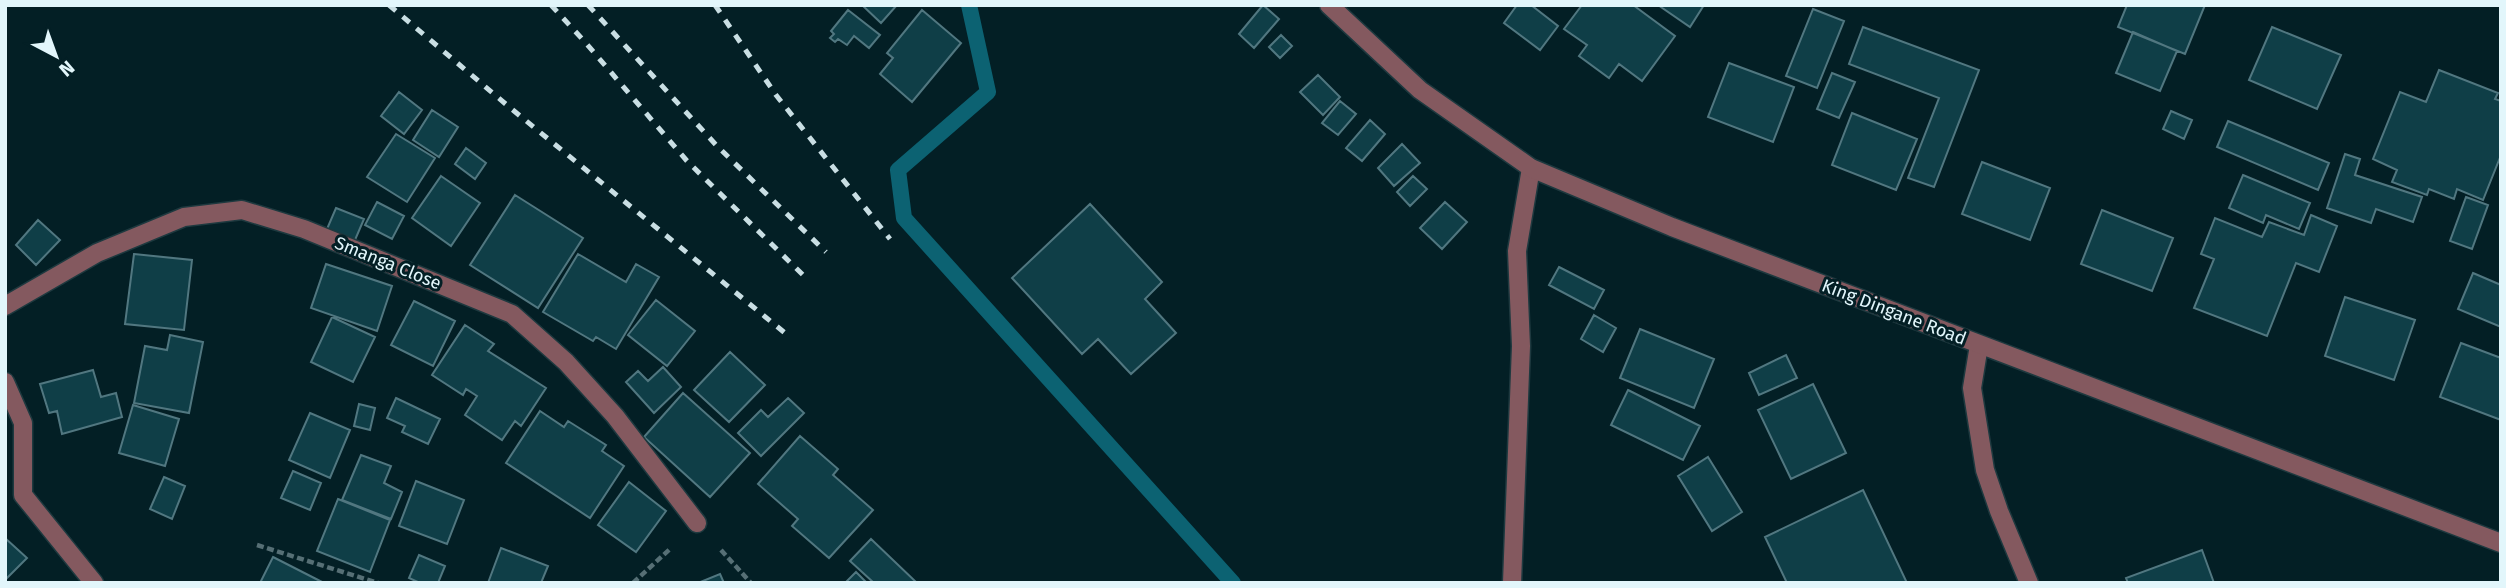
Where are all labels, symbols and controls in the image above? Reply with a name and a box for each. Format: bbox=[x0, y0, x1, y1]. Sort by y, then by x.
north arrow bbox=[21, 21, 91, 91]
text: N bbox=[55, 56, 79, 81]
street label: Smanga Close bbox=[332, 232, 444, 294]
street label: King Dingane Road bbox=[1819, 274, 1969, 350]

